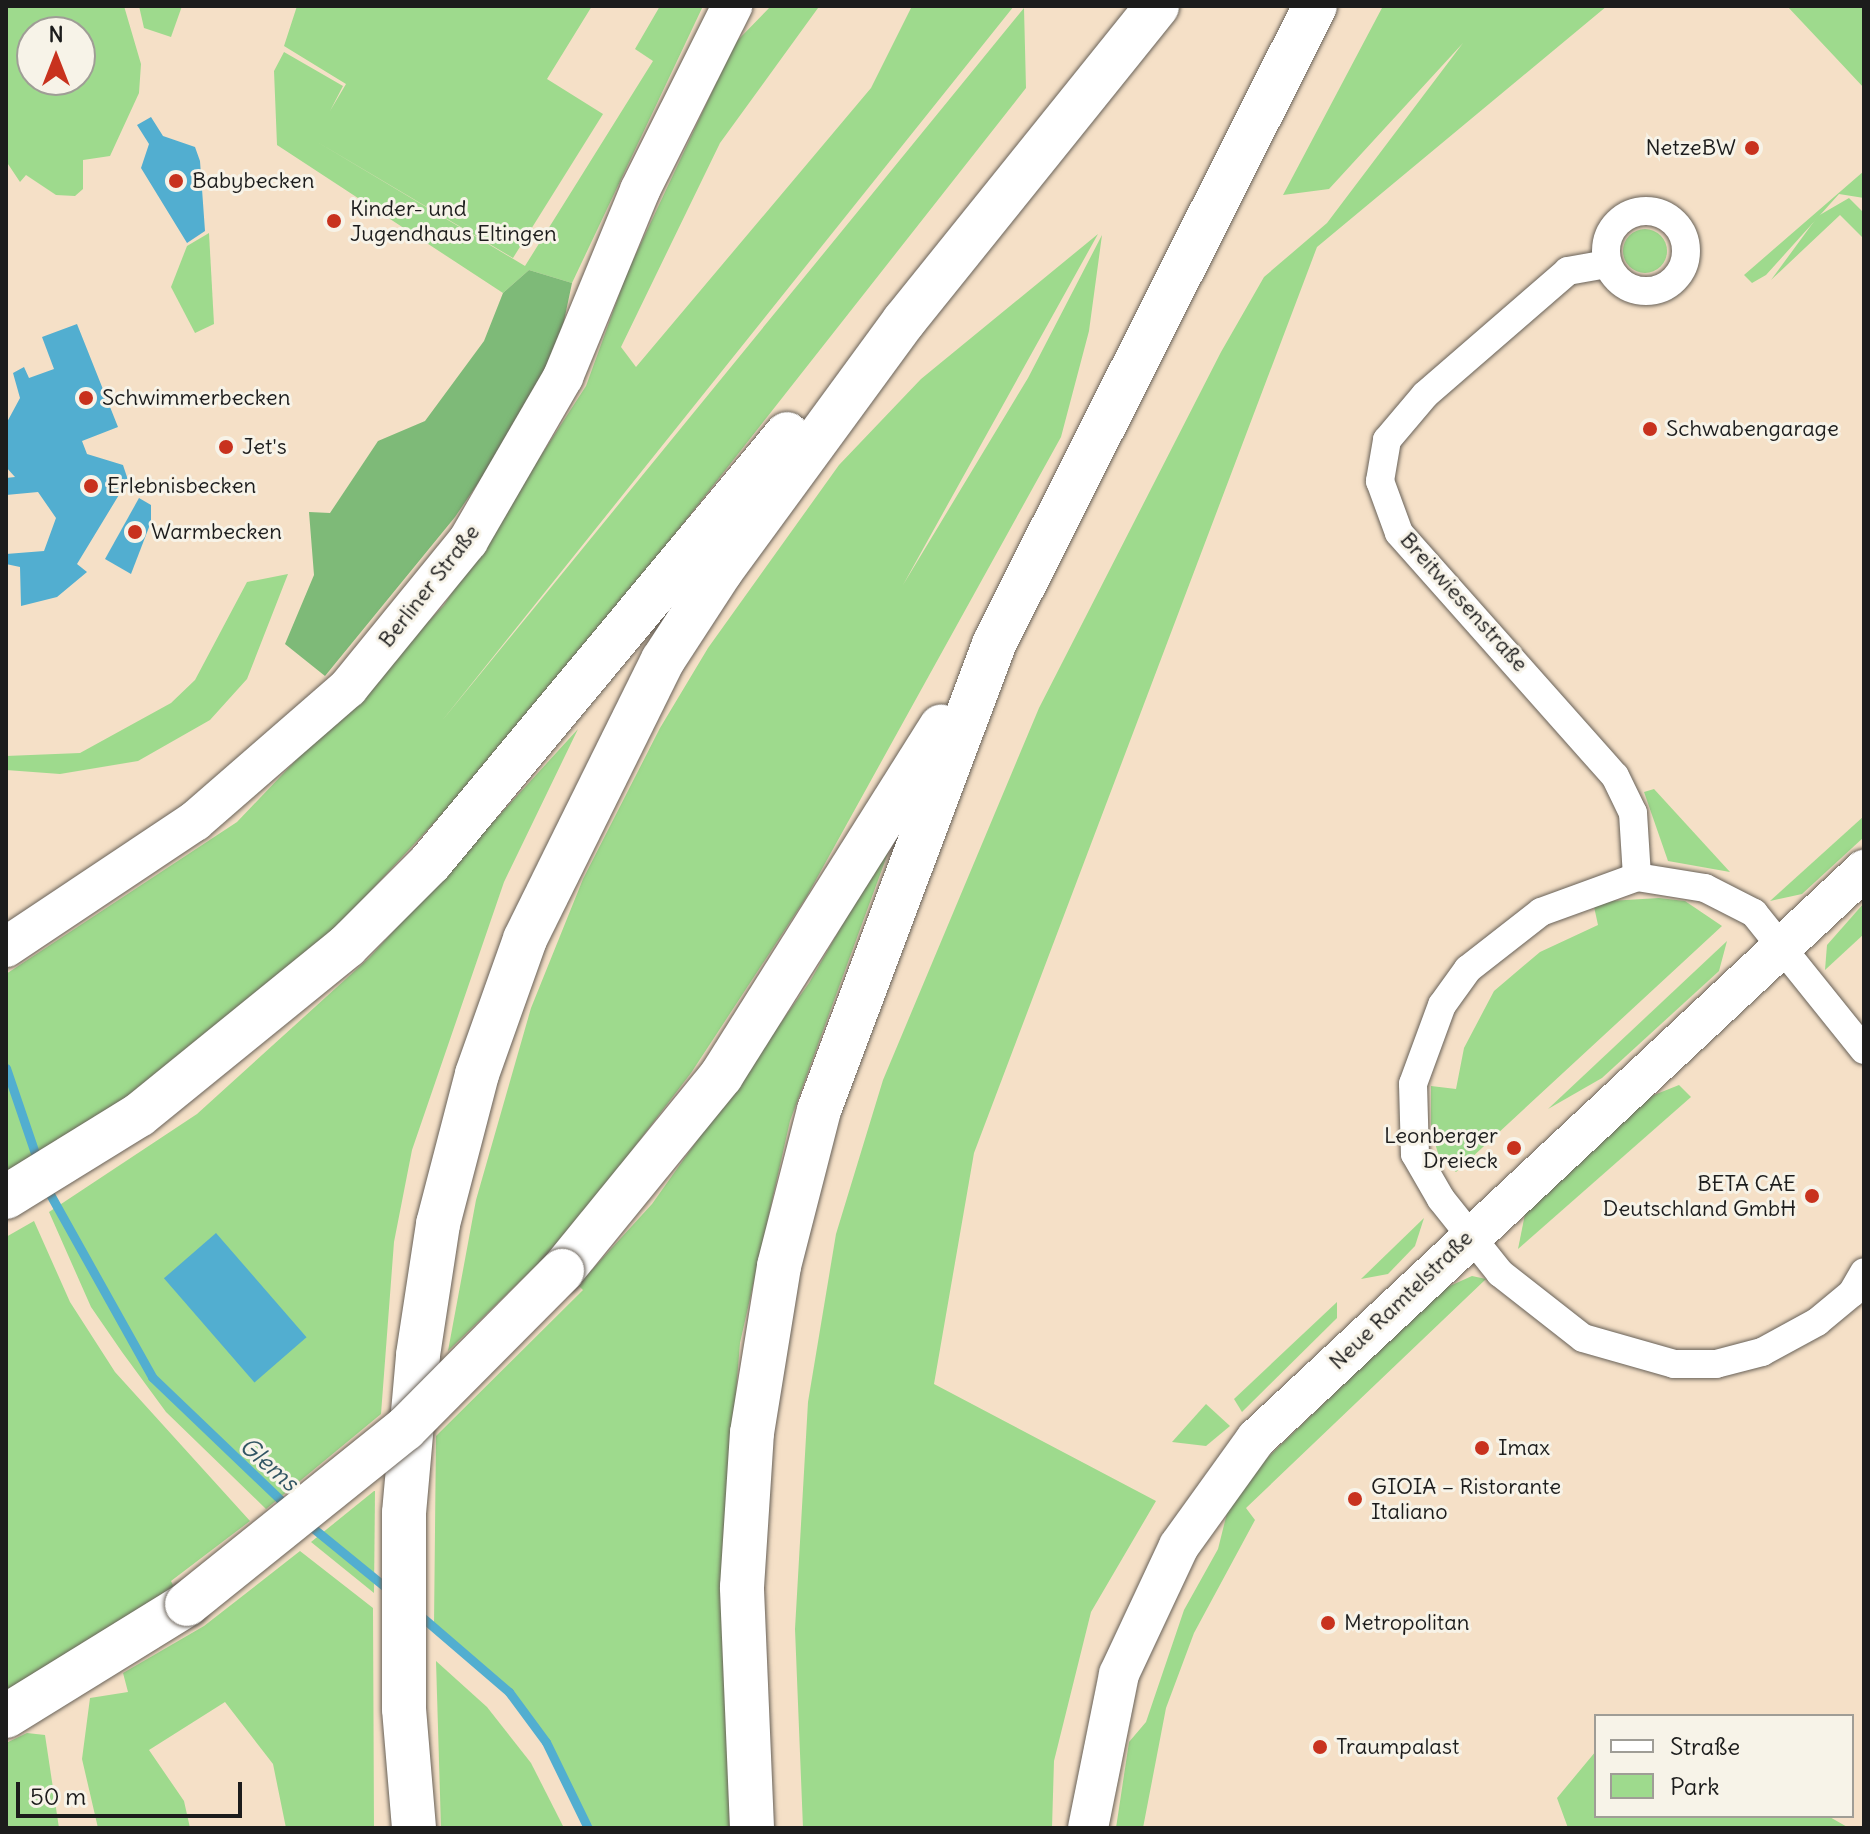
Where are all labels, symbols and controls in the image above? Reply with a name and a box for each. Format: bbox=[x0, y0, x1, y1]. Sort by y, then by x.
north arrow bbox=[16, 16, 96, 96]
text: N bbox=[48, 20, 64, 48]
place label: NetzeBW bbox=[1645, 135, 1736, 161]
marker: NetzeBW bbox=[1743, 139, 1761, 157]
place label: Babybecken bbox=[192, 168, 314, 194]
marker: Babybecken bbox=[167, 172, 185, 190]
place label: Kinder- und Jugendhaus Eltingen bbox=[350, 195, 557, 246]
marker: Kinder- und Jugendhaus Eltingen bbox=[325, 212, 343, 230]
place label: Schwimmerbecken bbox=[102, 385, 290, 411]
marker: Schwimmerbecken bbox=[77, 389, 95, 407]
place label: Schwabengarage bbox=[1666, 416, 1839, 442]
marker: Schwabengarage bbox=[1641, 420, 1659, 438]
place label: Jet's bbox=[242, 434, 287, 460]
marker: Jet's bbox=[217, 438, 235, 456]
place label: Erlebnisbecken bbox=[107, 473, 256, 499]
marker: Erlebnisbecken bbox=[82, 477, 100, 495]
place label: Warmbecken bbox=[151, 519, 282, 545]
street label: Berliner Straße bbox=[373, 519, 485, 653]
marker: Warmbecken bbox=[126, 523, 144, 541]
street label: Breitwiesenstraße bbox=[1395, 527, 1533, 677]
place label: Leonberger Dreieck bbox=[1384, 1122, 1498, 1174]
marker: Leonberger Dreieck bbox=[1505, 1139, 1523, 1157]
place label: BETA CAE Deutschland GmbH bbox=[1603, 1170, 1796, 1222]
marker: BETA CAE Deutschland GmbH bbox=[1803, 1187, 1821, 1205]
street label: Neue Ramtelstraße bbox=[1324, 1225, 1478, 1375]
water label: Glems bbox=[234, 1431, 304, 1497]
place label: Imax bbox=[1498, 1435, 1550, 1461]
marker: Imax bbox=[1473, 1439, 1491, 1457]
place label: GIOIA – Ristorante Italiano bbox=[1371, 1473, 1561, 1524]
marker: GIOIA – Ristorante Italiano bbox=[1346, 1490, 1364, 1508]
place label: Metropolitan bbox=[1344, 1610, 1470, 1636]
marker: Metropolitan bbox=[1319, 1614, 1337, 1632]
legend bbox=[1594, 1714, 1854, 1818]
text: Straße bbox=[1670, 1731, 1740, 1761]
place label: Traumpalast bbox=[1336, 1734, 1459, 1760]
marker: Traumpalast bbox=[1311, 1738, 1329, 1756]
scale bar bbox=[20, 1766, 246, 1816]
text: Park bbox=[1670, 1771, 1720, 1801]
text: 50 m bbox=[30, 1781, 86, 1811]

